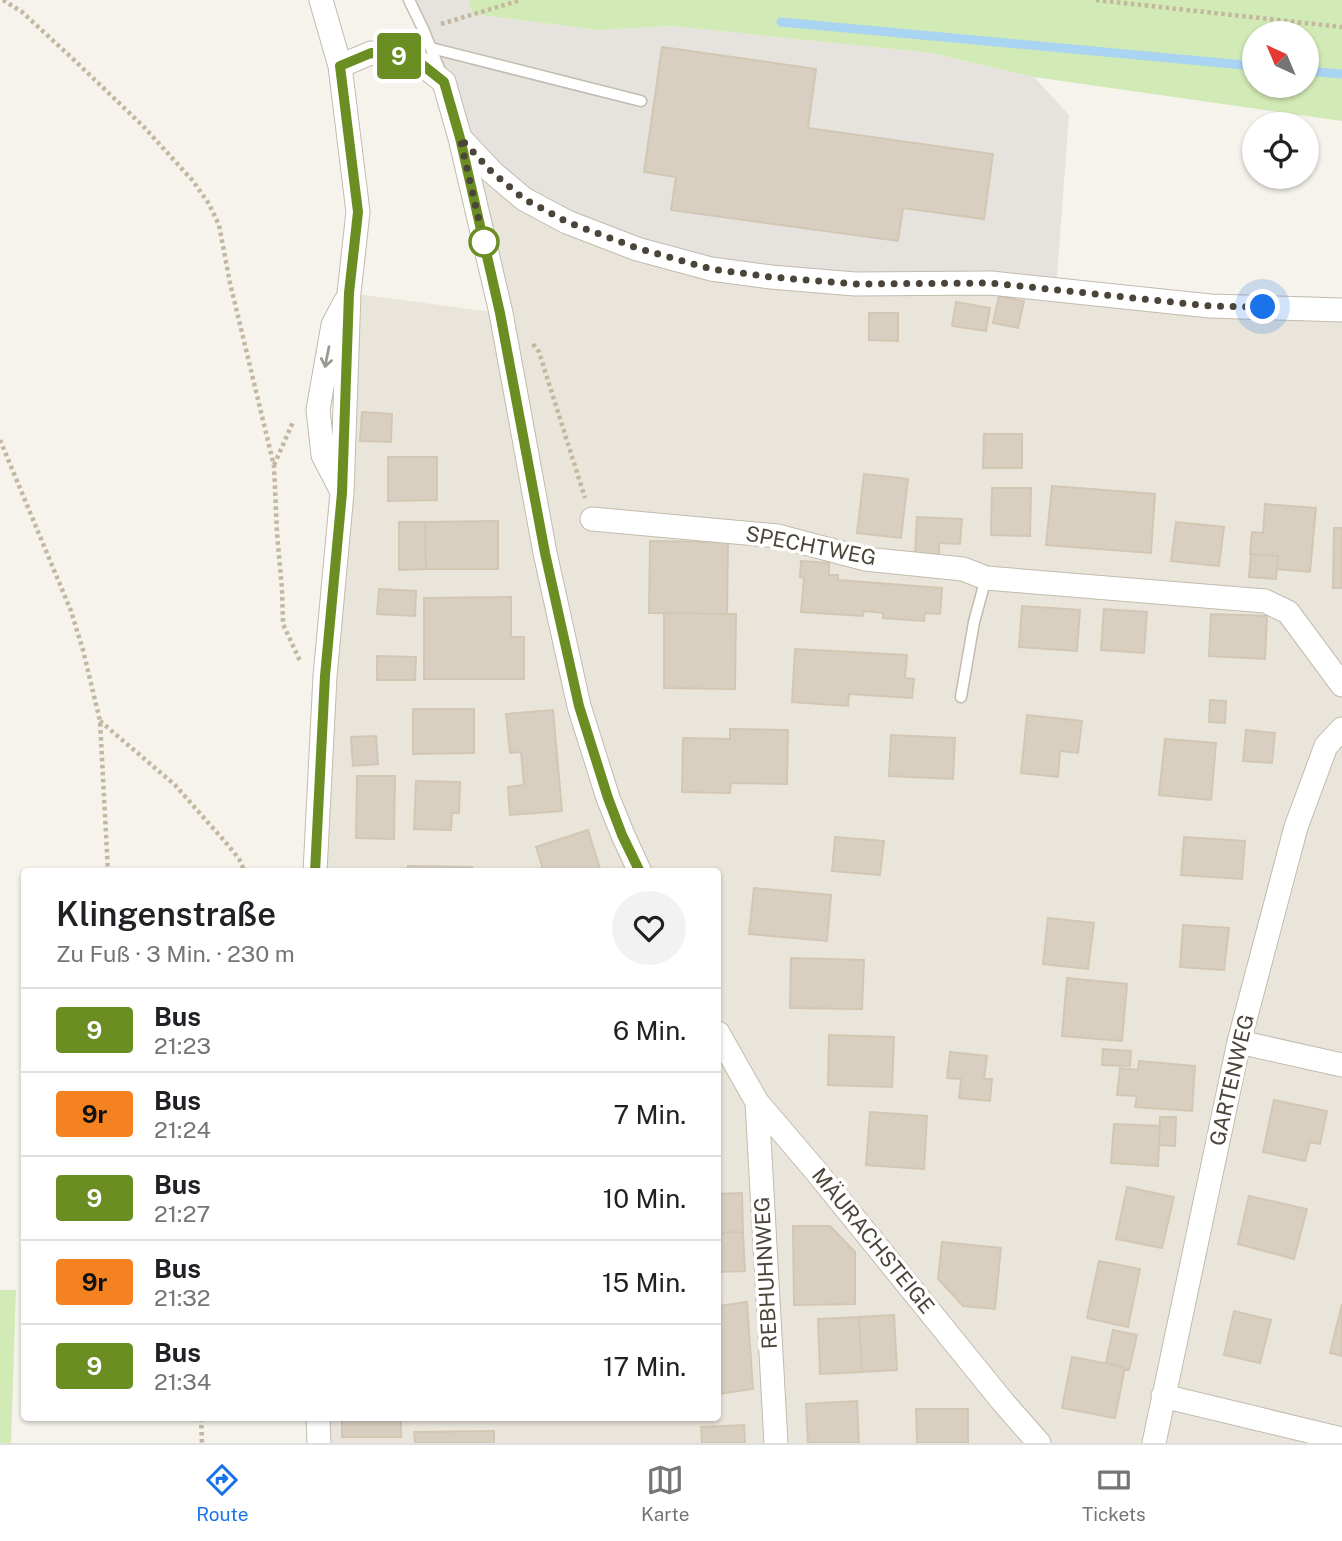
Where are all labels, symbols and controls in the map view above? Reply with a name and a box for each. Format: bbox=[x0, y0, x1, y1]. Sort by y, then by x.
north arrow bbox=[1242, 21, 1320, 98]
map controls bbox=[1242, 21, 1319, 189]
line badge: 9 bbox=[376, 33, 422, 79]
text: 9 bbox=[391, 42, 407, 70]
button: locate bbox=[1242, 112, 1319, 189]
unlabelled marker bbox=[469, 227, 499, 257]
your location bbox=[1245, 289, 1280, 324]
one-way arrow bbox=[319, 345, 333, 368]
street label: SPECHTWEG bbox=[744, 521, 879, 570]
button: heart bbox=[612, 891, 686, 965]
text: Klingenstraße bbox=[56, 895, 276, 933]
text: Zu Fuß · 3 Min. · 230 m bbox=[56, 940, 295, 967]
text: Bus bbox=[154, 1001, 201, 1032]
street label: GARTENWEG bbox=[1204, 1012, 1259, 1148]
text: 6 Min. bbox=[613, 1015, 686, 1046]
text: 9 bbox=[87, 1016, 102, 1044]
text: 21:23 bbox=[154, 1032, 211, 1059]
text: Bus bbox=[154, 1085, 201, 1116]
text: 7 Min. bbox=[614, 1099, 686, 1130]
text: 9r bbox=[82, 1100, 107, 1128]
text: 21:24 bbox=[154, 1116, 211, 1143]
street label: MÄURACHSTEIGE bbox=[807, 1163, 940, 1319]
text: Bus bbox=[154, 1169, 201, 1200]
text: 10 Min. bbox=[603, 1183, 686, 1214]
text: 9 bbox=[87, 1184, 102, 1212]
street label: REBHUHNWEG bbox=[749, 1196, 782, 1350]
text: 21:27 bbox=[154, 1200, 210, 1227]
text: Bus bbox=[154, 1253, 201, 1284]
text: 15 Min. bbox=[602, 1267, 686, 1298]
text: 9r bbox=[82, 1268, 107, 1296]
text: 21:32 bbox=[154, 1284, 210, 1311]
text: Bus bbox=[154, 1337, 201, 1368]
text: 17 Min. bbox=[603, 1351, 686, 1382]
text: 9 bbox=[87, 1352, 102, 1380]
text: 21:34 bbox=[154, 1368, 211, 1395]
tab: Route bbox=[196, 1461, 248, 1525]
tab: Karte bbox=[641, 1461, 689, 1525]
tab: Tickets bbox=[1082, 1461, 1146, 1525]

